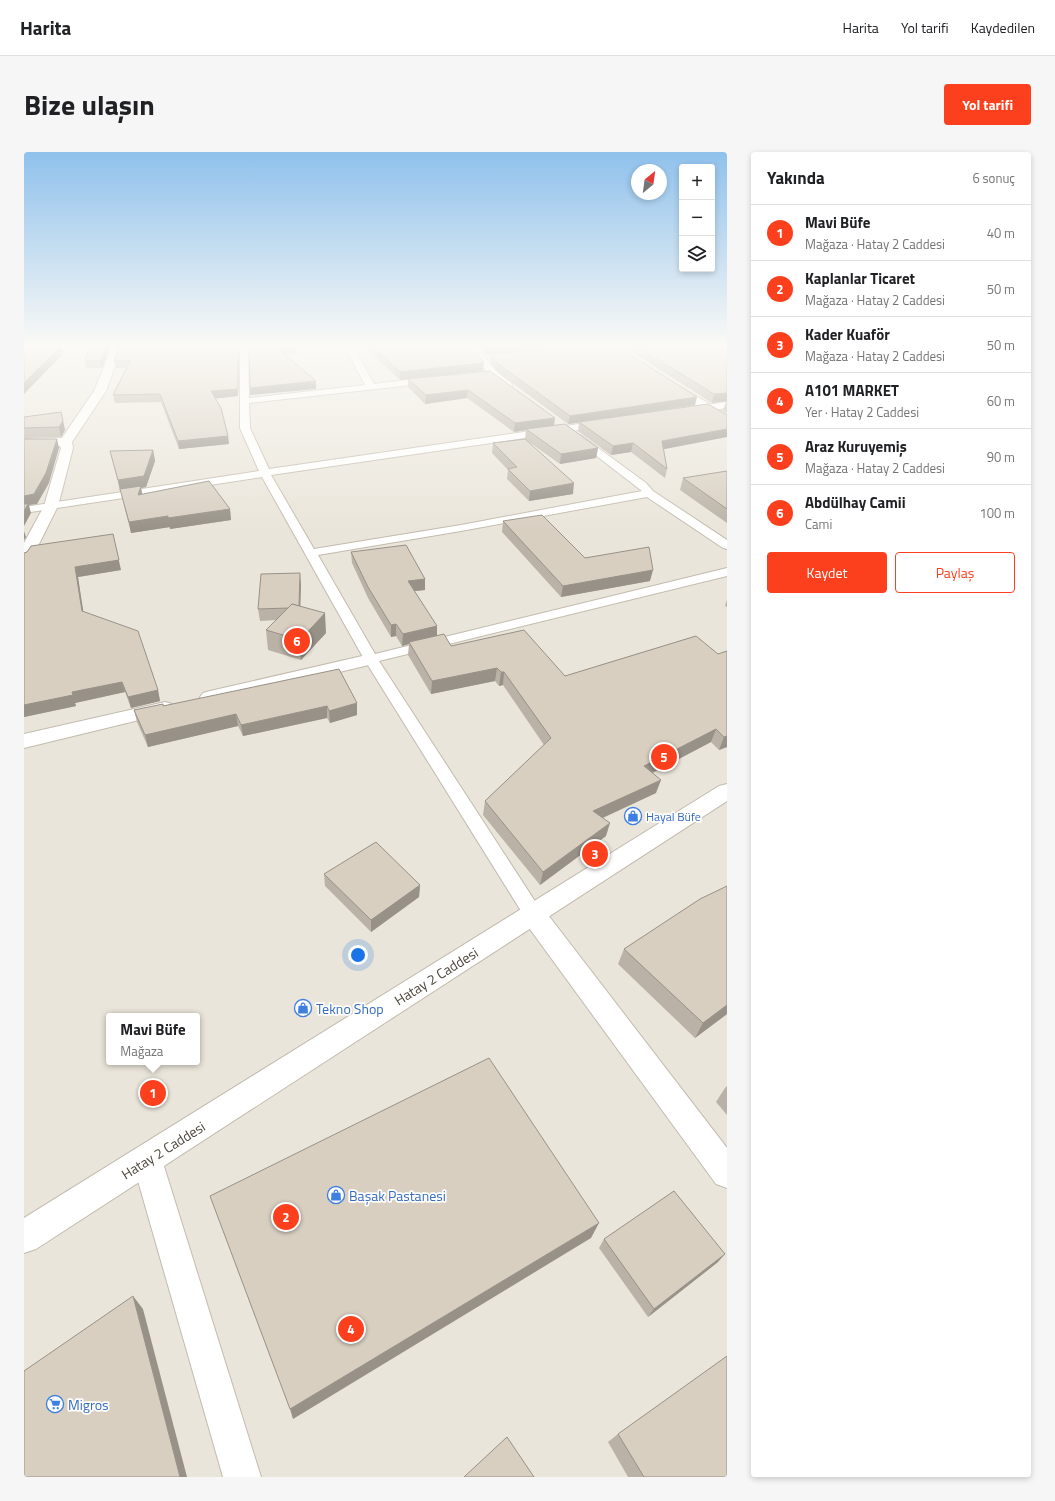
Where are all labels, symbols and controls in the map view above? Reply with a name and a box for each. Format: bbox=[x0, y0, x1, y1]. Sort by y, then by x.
text: Harita bbox=[20, 13, 71, 42]
text: Harita bbox=[843, 17, 879, 38]
text: Yol tarifi bbox=[901, 17, 949, 38]
text: Kaydedilen bbox=[971, 17, 1035, 38]
text: Bize ulaşın bbox=[24, 83, 155, 126]
button: Yol tarifi bbox=[944, 84, 1031, 125]
north arrow bbox=[631, 164, 667, 200]
map controls bbox=[679, 164, 715, 272]
button: + bbox=[679, 164, 715, 200]
text: Yakında bbox=[767, 165, 825, 191]
text: 6 sonuç bbox=[972, 168, 1015, 188]
button: − bbox=[679, 200, 715, 236]
text: Mavi Büfe bbox=[805, 211, 870, 234]
text: 1 bbox=[776, 223, 784, 243]
text: 40 m bbox=[987, 223, 1015, 243]
text: Mağaza · Hatay 2 Caddesi bbox=[805, 234, 945, 254]
button: layers bbox=[679, 236, 715, 272]
text: Kaplanlar Ticaret bbox=[805, 267, 915, 290]
text: 2 bbox=[776, 279, 784, 299]
text: 50 m bbox=[987, 279, 1015, 299]
text: Mağaza · Hatay 2 Caddesi bbox=[805, 290, 945, 310]
text: Kader Kuaför bbox=[805, 323, 890, 346]
text: 3 bbox=[776, 335, 784, 355]
text: 50 m bbox=[987, 335, 1015, 355]
text: Mağaza · Hatay 2 Caddesi bbox=[805, 346, 945, 366]
text: A101 MARKET bbox=[805, 379, 899, 402]
text: 4 bbox=[776, 391, 784, 411]
text: 60 m bbox=[987, 391, 1015, 411]
text: Yer · Hatay 2 Caddesi bbox=[805, 402, 919, 422]
text: Araz Kuruyemiş bbox=[805, 435, 907, 458]
text: 5 bbox=[776, 447, 784, 467]
text: 90 m bbox=[987, 447, 1015, 467]
text: Mağaza · Hatay 2 Caddesi bbox=[805, 458, 945, 478]
text: Abdülhay Camii bbox=[805, 491, 906, 514]
text: 6 bbox=[776, 503, 784, 523]
text: 100 m bbox=[979, 503, 1015, 523]
text: Cami bbox=[805, 514, 832, 534]
button: Kaydet bbox=[767, 552, 887, 593]
button: Paylaş bbox=[895, 552, 1015, 593]
pin: 6 bbox=[284, 626, 310, 656]
pin: 5 bbox=[651, 742, 677, 772]
shop icon: Hayal Büfe bbox=[623, 806, 643, 826]
place label: Hayal Büfe bbox=[646, 807, 701, 826]
pin: 3 bbox=[582, 839, 608, 869]
street label: Hatay 2 Caddesi bbox=[390, 942, 482, 1010]
your location bbox=[348, 945, 368, 965]
shop icon: Tekno Shop bbox=[293, 998, 313, 1018]
place label: Tekno Shop bbox=[316, 998, 384, 1019]
popup bbox=[106, 1013, 200, 1065]
text: Mavi Büfe bbox=[120, 1018, 186, 1041]
text: Mağaza bbox=[120, 1041, 163, 1061]
pin: 1 bbox=[140, 1078, 166, 1108]
street label: Hatay 2 Caddesi bbox=[117, 1116, 209, 1184]
shop icon: Başak Pastanesi bbox=[326, 1185, 346, 1205]
place label: Başak Pastanesi bbox=[349, 1185, 446, 1206]
pin: 2 bbox=[273, 1202, 299, 1232]
pin: 4 bbox=[338, 1314, 364, 1344]
supermarket icon: Migros bbox=[45, 1394, 65, 1414]
place label: Migros bbox=[68, 1394, 109, 1415]

